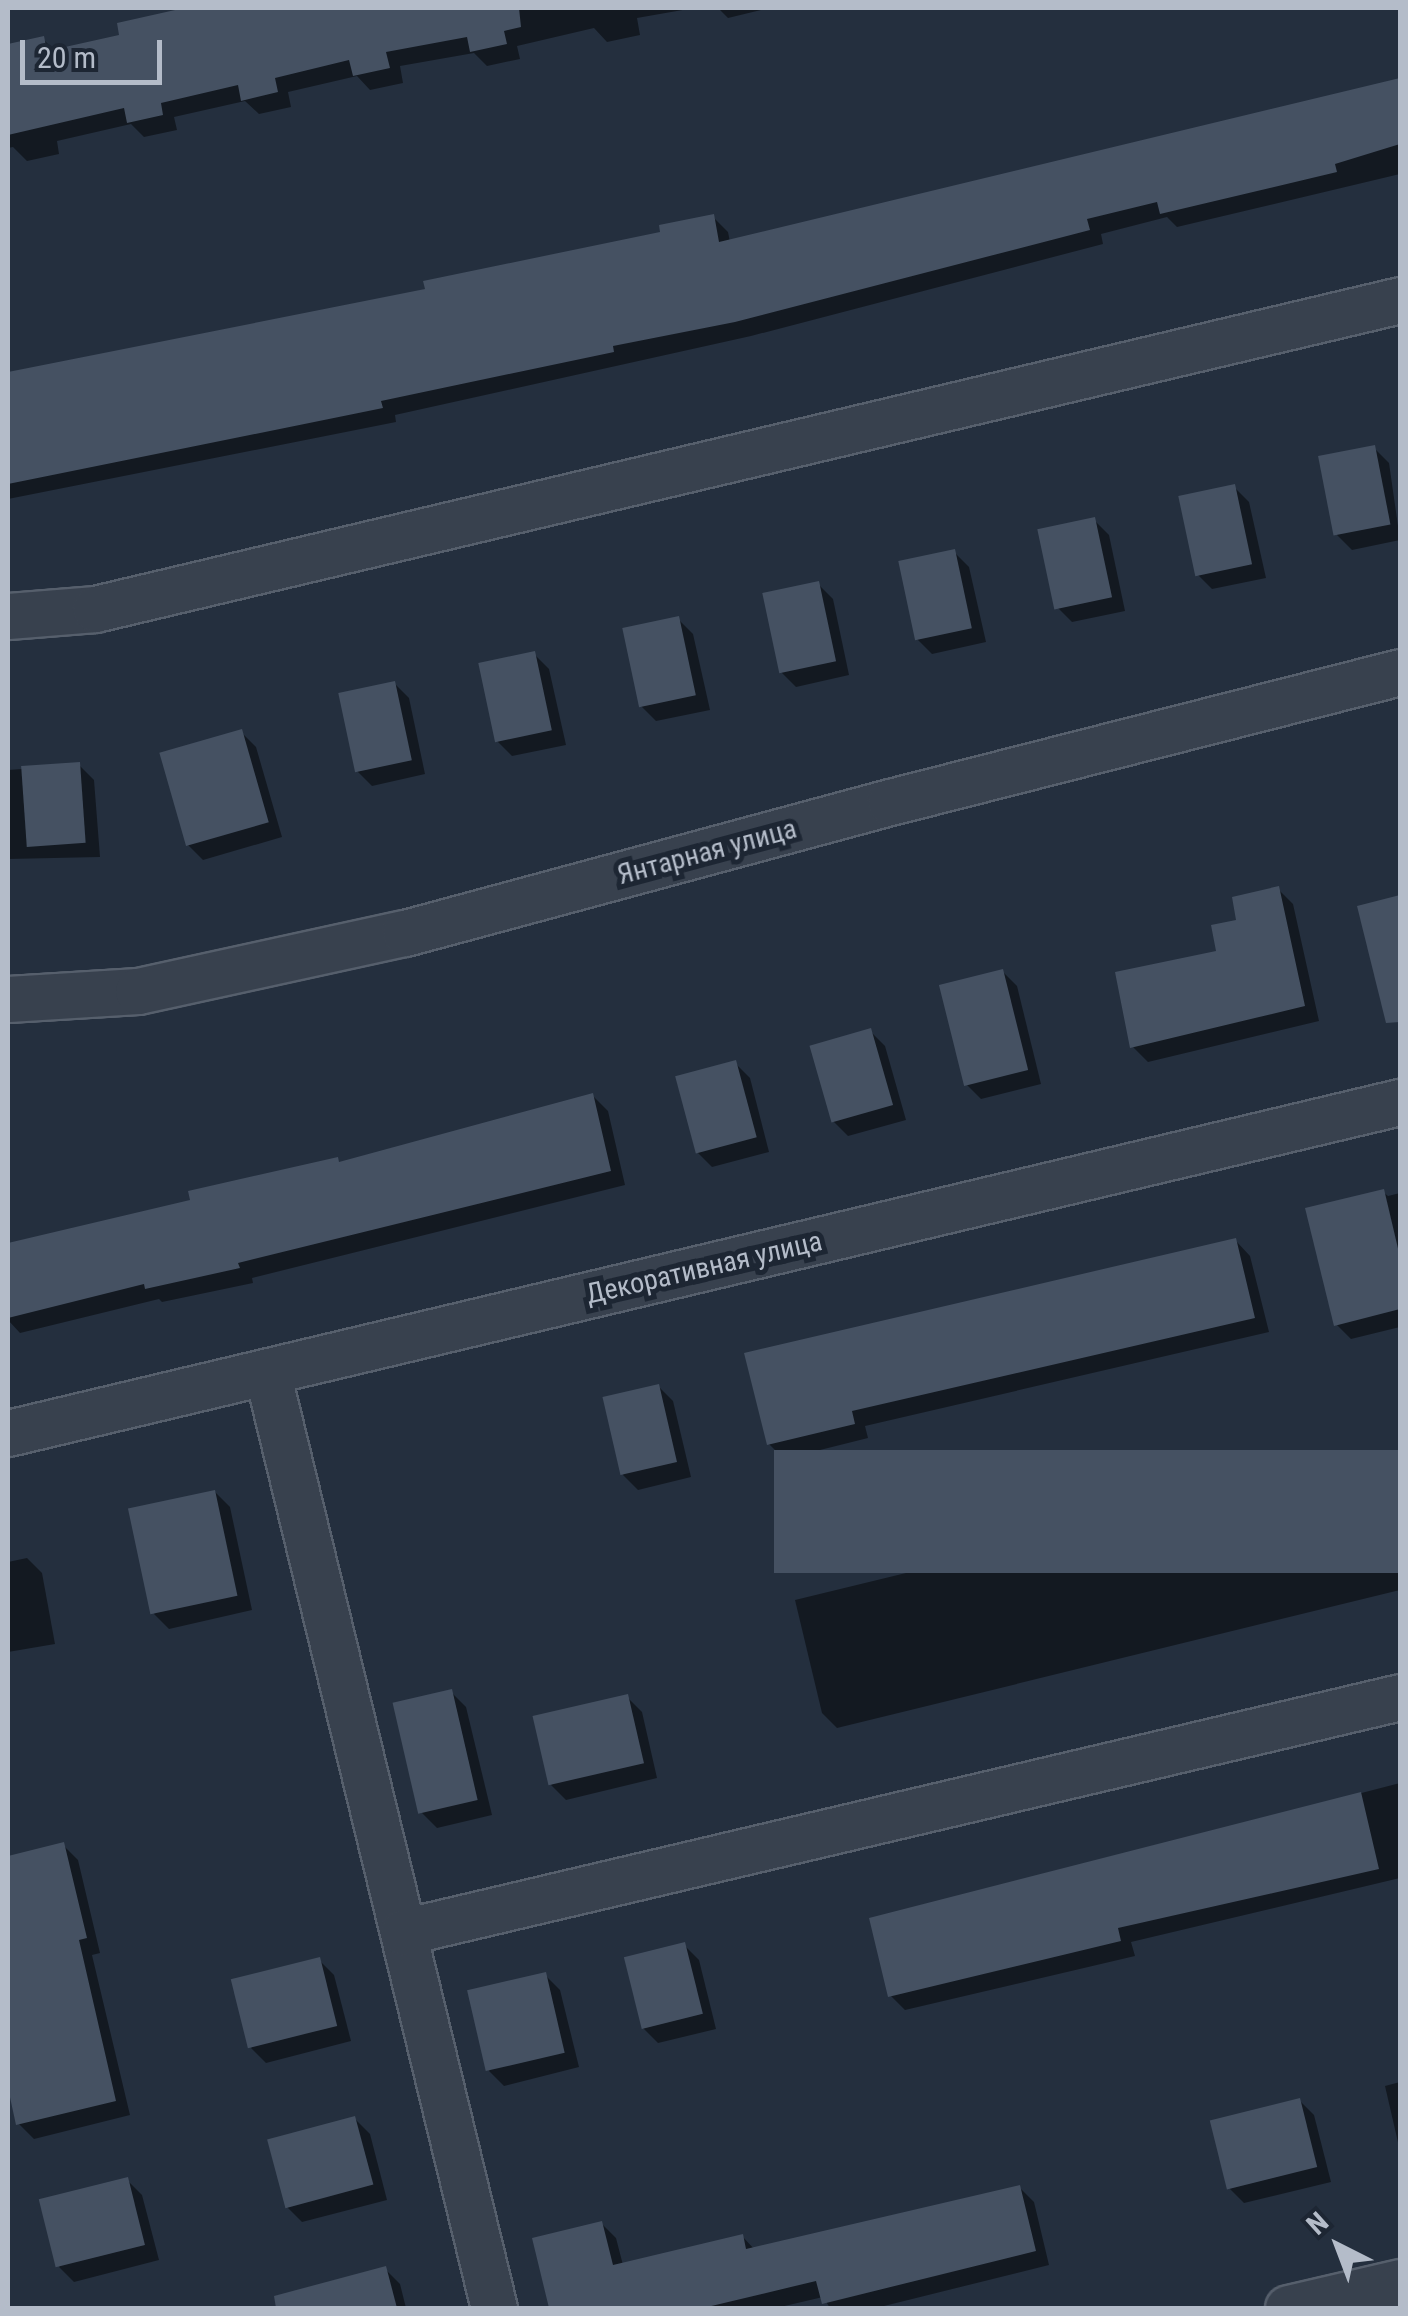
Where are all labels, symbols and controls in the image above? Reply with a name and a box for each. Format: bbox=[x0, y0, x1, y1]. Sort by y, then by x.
scale bar bbox=[25, 20, 168, 82]
text: 20 m bbox=[37, 40, 96, 75]
street label: Янтарная улица bbox=[614, 812, 800, 892]
street label: Декоративная улица bbox=[583, 1224, 825, 1312]
north arrow bbox=[1288, 2196, 1388, 2296]
text: N bbox=[1300, 2205, 1335, 2241]

